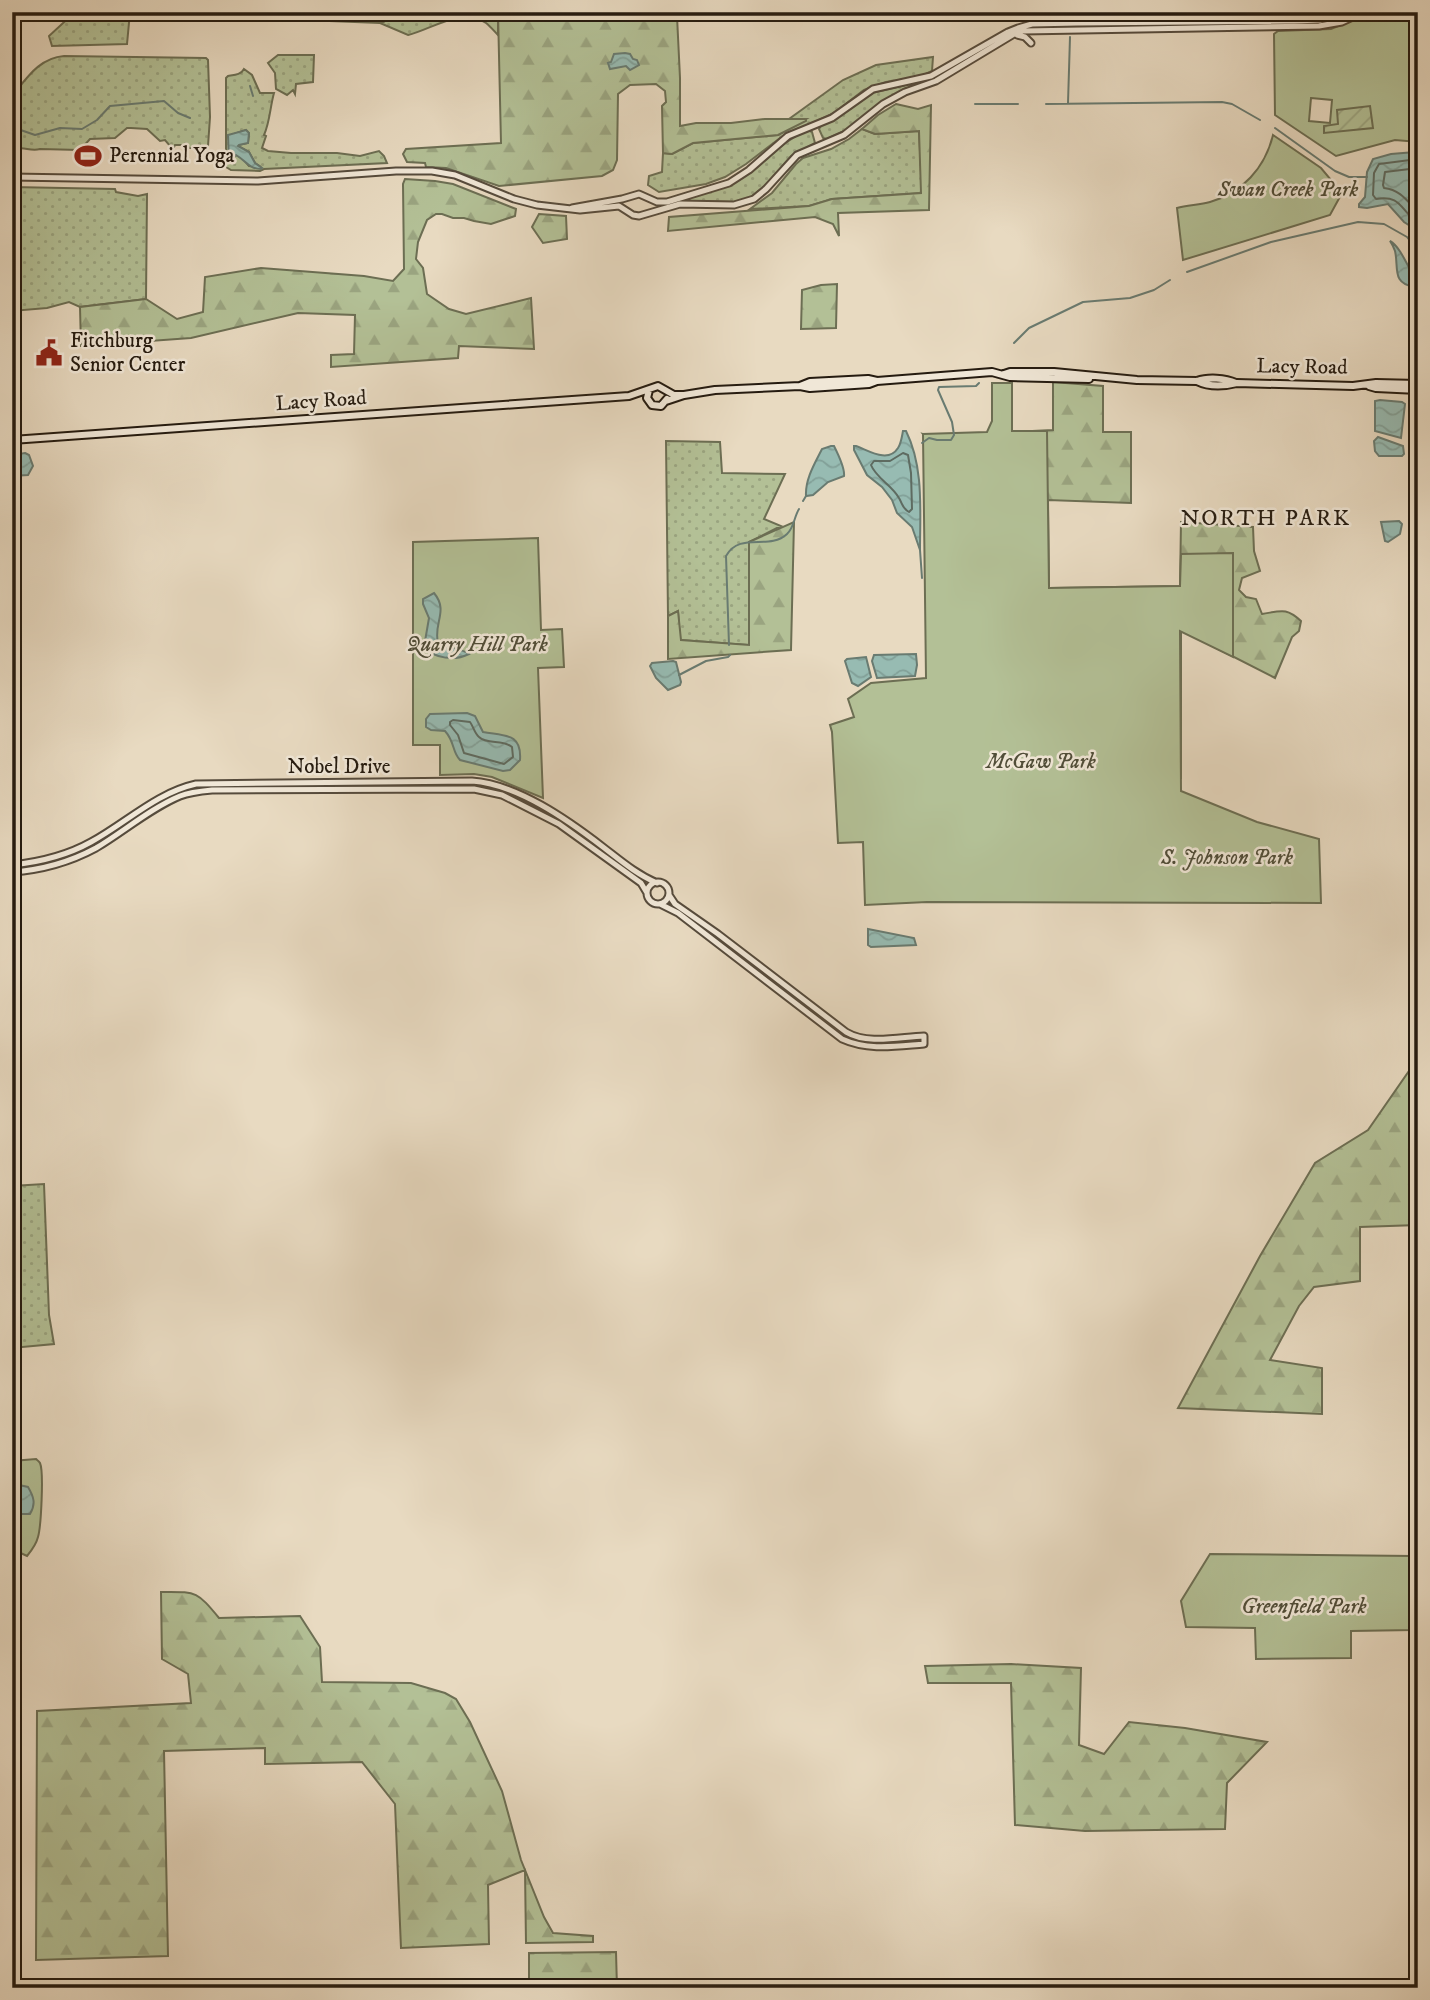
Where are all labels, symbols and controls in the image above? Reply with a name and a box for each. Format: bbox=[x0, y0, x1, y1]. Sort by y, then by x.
sports icon: Perennial Yoga bbox=[73, 141, 103, 171]
place label: Perennial Yoga bbox=[109, 143, 235, 169]
park label: Swan Creek Park bbox=[1217, 177, 1358, 203]
place label: Fitchburg Senior Center bbox=[70, 328, 185, 378]
public building icon: Fitchburg Senior Center bbox=[34, 338, 64, 368]
street label: Lacy Road bbox=[1256, 353, 1348, 381]
street label: Lacy Road bbox=[275, 385, 368, 417]
district label: NORTH PARK bbox=[1181, 504, 1351, 533]
park label: Quarry Hill Park bbox=[406, 632, 548, 658]
park label: McGaw Park bbox=[984, 749, 1096, 775]
street label: Nobel Drive bbox=[287, 754, 391, 780]
park label: S. Johnson Park bbox=[1160, 845, 1293, 871]
park label: Greenfield Park bbox=[1241, 1594, 1367, 1620]

